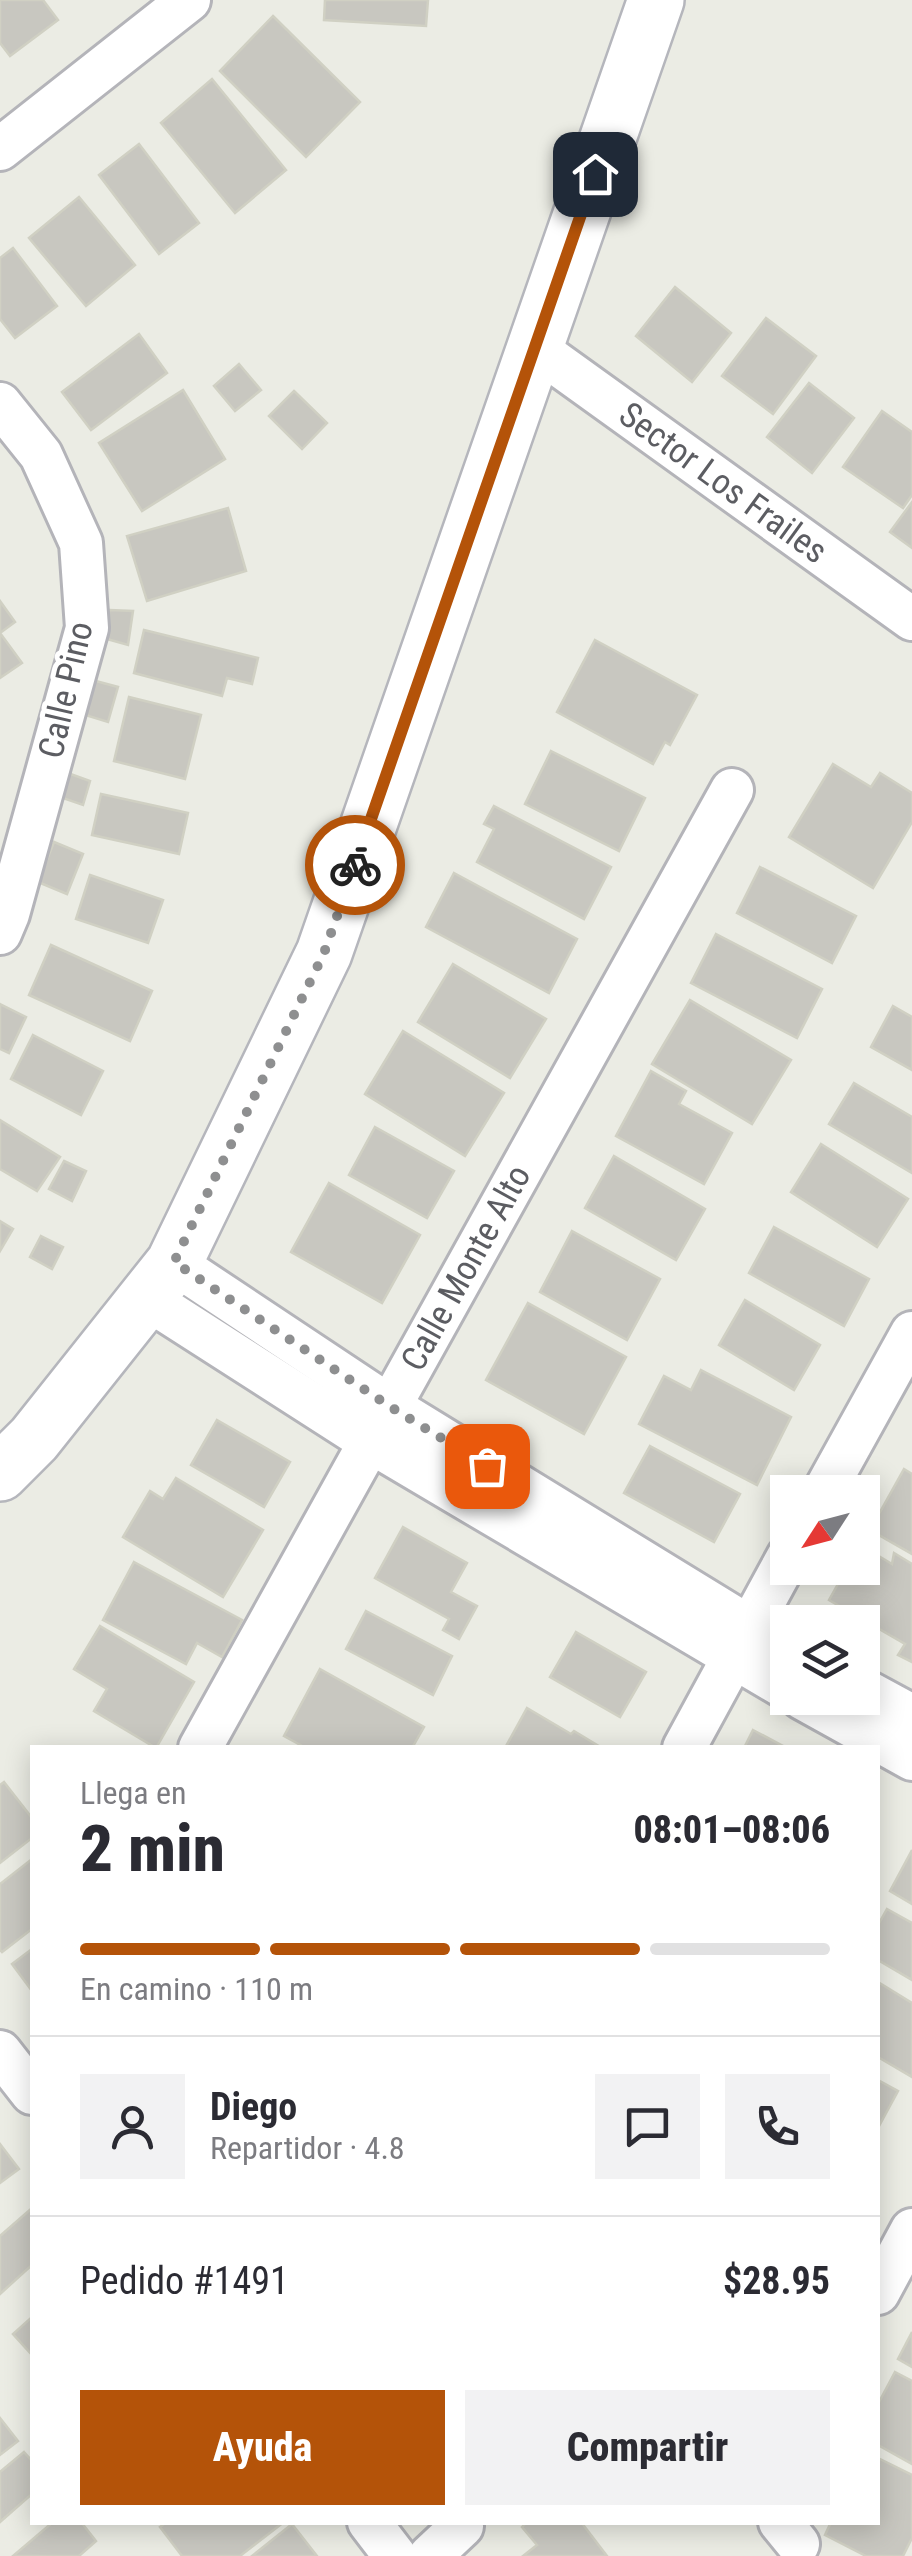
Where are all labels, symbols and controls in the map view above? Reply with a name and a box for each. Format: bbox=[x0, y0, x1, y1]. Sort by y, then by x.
pin bbox=[553, 132, 638, 217]
icon: home bbox=[568, 147, 623, 202]
street label: Sector Los Frailes bbox=[611, 394, 835, 572]
street label: Calle Pino bbox=[30, 618, 102, 762]
courier bbox=[305, 815, 405, 915]
icon: bike bbox=[328, 838, 383, 893]
street label: Calle Monte Alto bbox=[393, 1158, 539, 1378]
pin bbox=[445, 1424, 530, 1509]
icon: bag bbox=[460, 1439, 515, 1494]
north arrow bbox=[770, 1475, 880, 1585]
map controls bbox=[770, 1475, 880, 1715]
button: layers bbox=[770, 1605, 880, 1715]
text: Llega en bbox=[80, 1774, 187, 1812]
text: 08:01–08:06 bbox=[633, 1808, 830, 1852]
text: 2 min bbox=[80, 1811, 225, 1887]
text: En camino · 110 m bbox=[80, 1970, 313, 2008]
button: person bbox=[80, 2074, 185, 2179]
button: chat bbox=[595, 2074, 700, 2179]
button: phone bbox=[725, 2074, 830, 2179]
text: Diego bbox=[210, 2085, 297, 2129]
text: Repartidor · 4.8 bbox=[210, 2129, 405, 2167]
text: Pedido #1491 bbox=[80, 2259, 289, 2303]
text: $28.95 bbox=[723, 2259, 830, 2303]
button: Ayuda bbox=[80, 2390, 445, 2505]
button: Compartir bbox=[465, 2390, 830, 2505]

